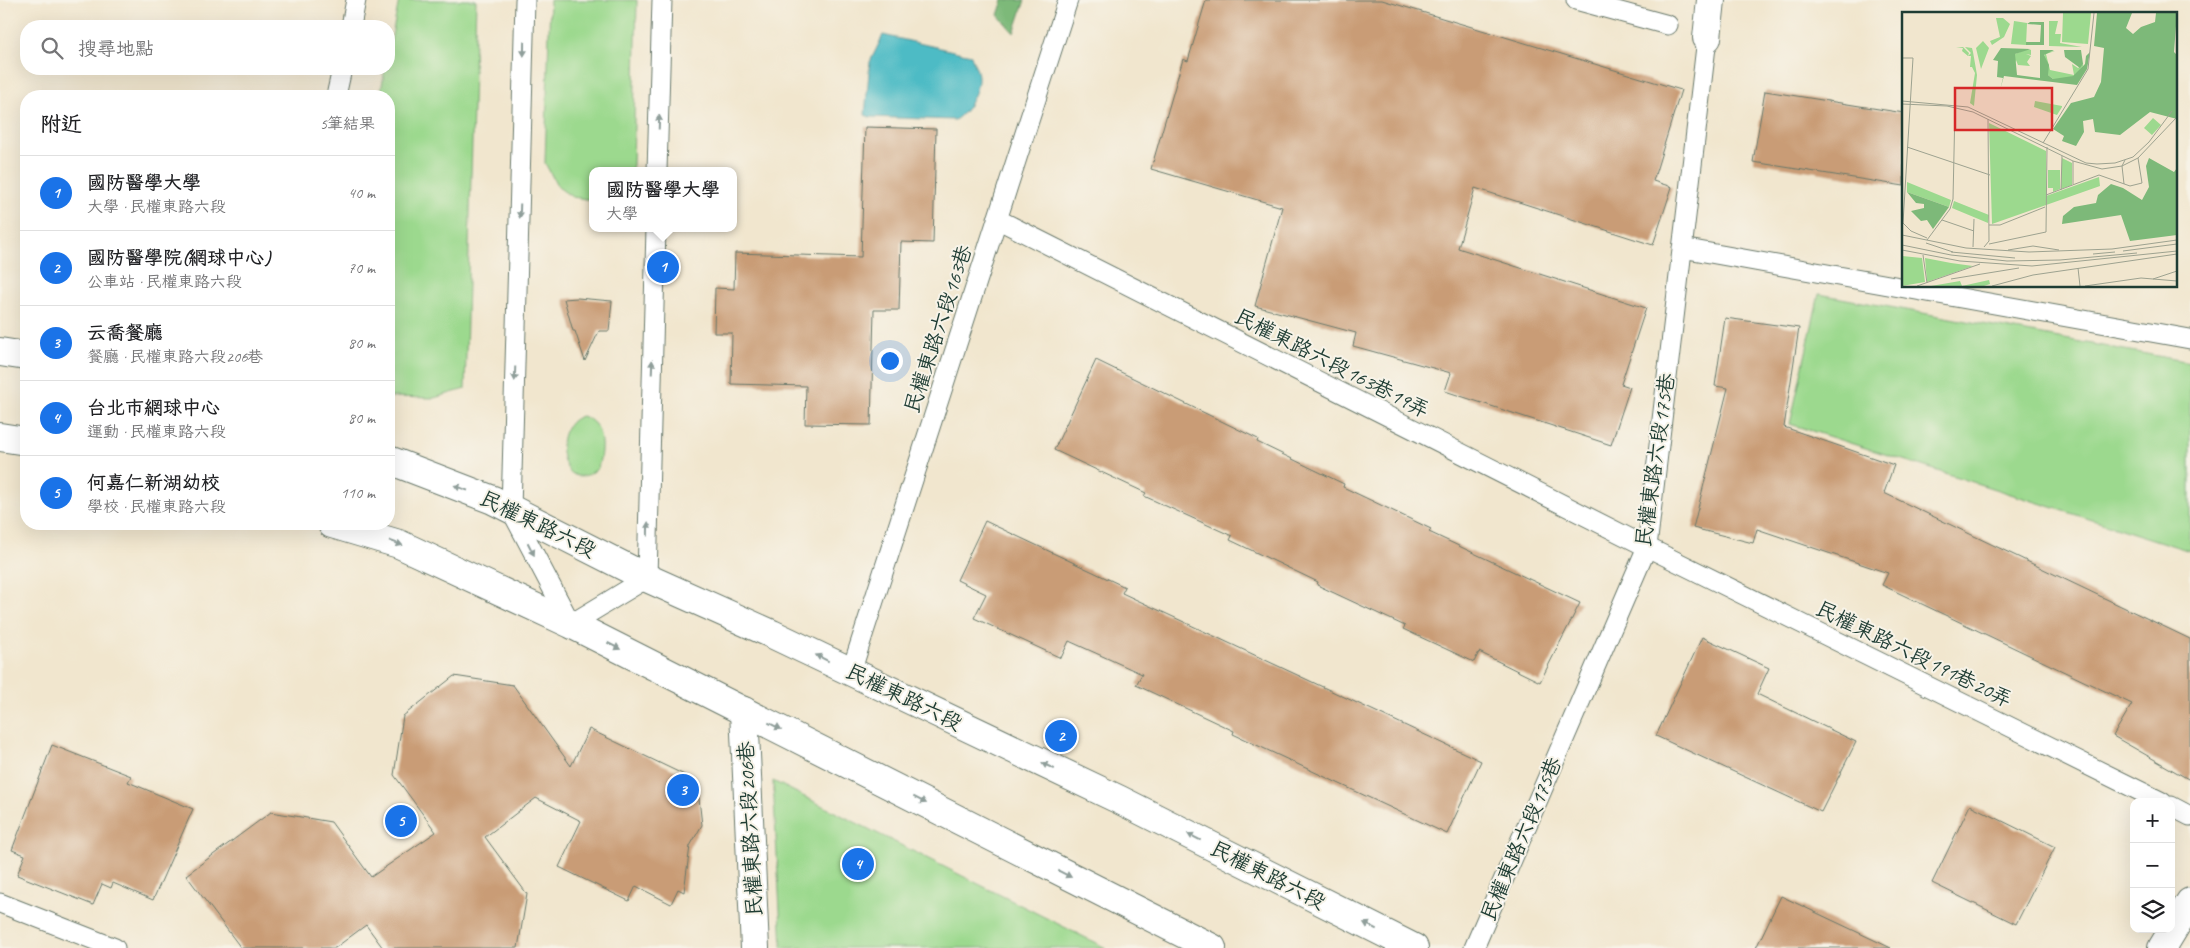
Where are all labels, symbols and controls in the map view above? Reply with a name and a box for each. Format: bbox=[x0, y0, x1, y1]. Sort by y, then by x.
inset map bbox=[1902, 12, 2178, 288]
search box bbox=[20, 20, 395, 75]
icon: search bbox=[38, 34, 66, 62]
text: 搜尋地點 bbox=[78, 37, 154, 61]
one-way arrow bbox=[520, 41, 528, 57]
text: 附近 bbox=[40, 111, 82, 137]
text: 5筆結果 bbox=[320, 114, 375, 134]
one-way arrow bbox=[655, 114, 663, 130]
popup bbox=[589, 167, 737, 232]
text: 國防醫學大學 bbox=[87, 171, 201, 195]
text: 國防醫學大學 bbox=[606, 178, 720, 202]
text: 1 bbox=[52, 183, 60, 203]
text: 40 m bbox=[348, 183, 375, 203]
text: 大學 · 民權東路六段 bbox=[87, 197, 226, 217]
one-way arrow bbox=[515, 203, 523, 219]
text: 大學 bbox=[606, 204, 638, 224]
street label: 民權東路六段163巷 bbox=[899, 242, 977, 416]
text: 國防醫學院(網球中心) bbox=[87, 246, 271, 270]
pin: 1 bbox=[647, 248, 679, 286]
text: 2 bbox=[52, 258, 60, 278]
text: 70 m bbox=[348, 258, 375, 278]
text: 公車站 · 民權東路六段 bbox=[87, 272, 242, 292]
street label: 民權東路六段163巷19弄 bbox=[1230, 303, 1434, 423]
text: 云喬餐廳 bbox=[87, 321, 163, 345]
text: 3 bbox=[52, 333, 60, 353]
text: 80 m bbox=[348, 333, 375, 353]
text: 餐廳 · 民權東路六段206巷 bbox=[87, 347, 263, 367]
your location bbox=[877, 348, 903, 374]
one-way arrow bbox=[648, 359, 656, 375]
one-way arrow bbox=[511, 366, 519, 382]
street label: 民權東路六段175巷 bbox=[1630, 371, 1680, 549]
text: 台北市網球中心 bbox=[87, 396, 220, 420]
text: 4 bbox=[52, 408, 60, 428]
text: 80 m bbox=[348, 408, 375, 428]
text: 運動 · 民權東路六段 bbox=[87, 422, 226, 442]
text: 何嘉仁新湖幼校 bbox=[87, 471, 220, 495]
text: 5 bbox=[53, 483, 59, 503]
text: 110 m bbox=[341, 483, 375, 503]
one-way arrow bbox=[454, 484, 469, 491]
street label: 民權東路六段 bbox=[476, 485, 600, 563]
text: 學校 · 民權東路六段 bbox=[87, 497, 226, 517]
one-way arrow bbox=[644, 521, 652, 537]
one-way arrow bbox=[388, 540, 403, 548]
one-way arrow bbox=[527, 541, 535, 556]
street label: 民權東路六段191巷20弄 bbox=[1812, 595, 2016, 713]
one-way arrow bbox=[607, 642, 621, 650]
one-way arrow bbox=[815, 654, 829, 662]
street label: 民權東路六段 bbox=[842, 658, 966, 736]
pin: 2 bbox=[1045, 717, 1077, 755]
one-way arrow bbox=[768, 723, 782, 731]
street label: 民權東路六段206巷 bbox=[732, 741, 768, 917]
street label: 民權東路六段175巷 bbox=[1475, 753, 1567, 925]
one-way arrow bbox=[1041, 761, 1055, 769]
pin: 3 bbox=[667, 771, 699, 809]
one-way arrow bbox=[913, 796, 927, 804]
map controls bbox=[2130, 798, 2175, 933]
button: + bbox=[2130, 798, 2175, 843]
pin: 5 bbox=[385, 802, 417, 840]
one-way arrow bbox=[1186, 833, 1201, 841]
street label: 民權東路六段 bbox=[1206, 835, 1330, 915]
button: − bbox=[2130, 843, 2175, 888]
pin: 4 bbox=[842, 845, 874, 883]
one-way arrow bbox=[1058, 870, 1072, 878]
button: layers bbox=[2130, 888, 2175, 933]
one-way arrow bbox=[1363, 922, 1377, 930]

